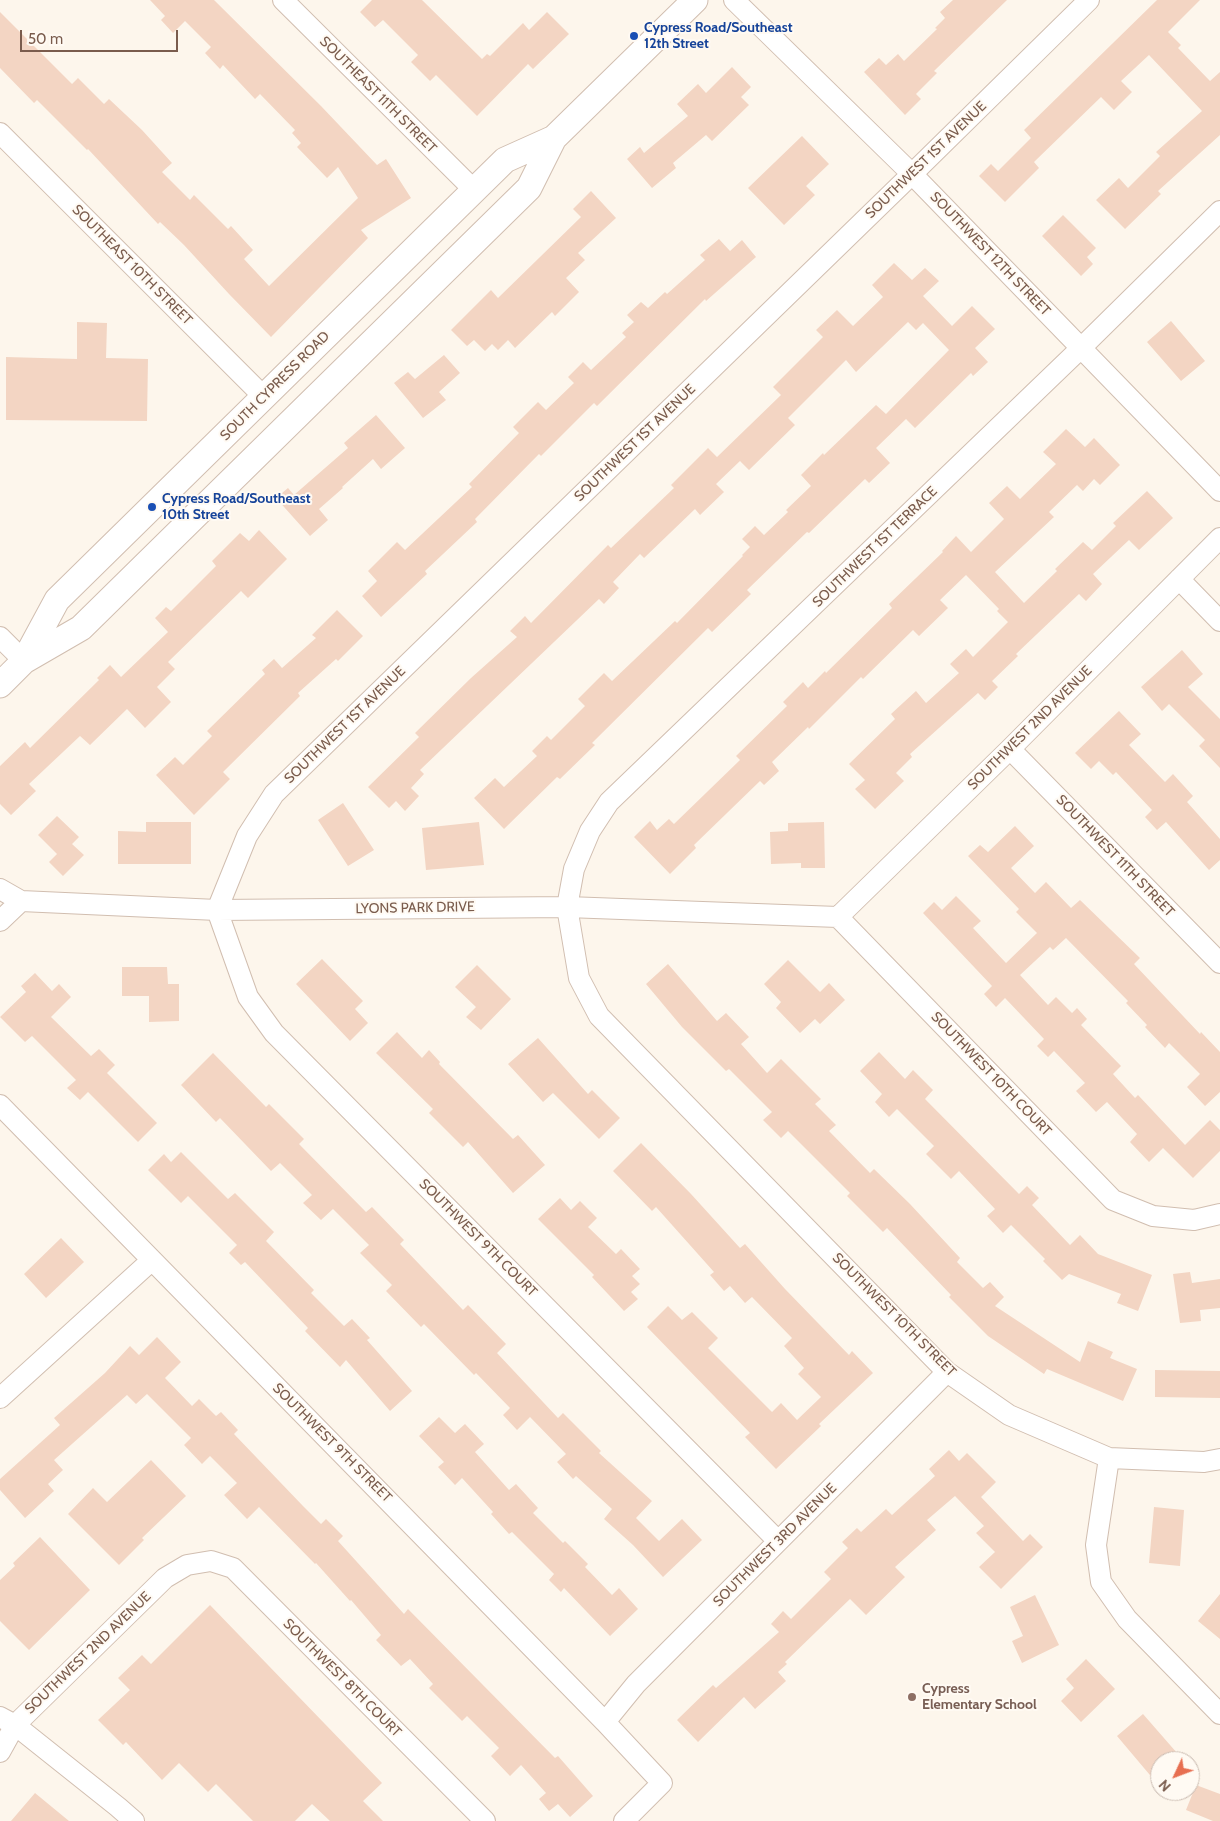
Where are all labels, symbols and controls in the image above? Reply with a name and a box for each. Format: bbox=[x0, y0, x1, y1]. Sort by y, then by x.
scale bar bbox=[22, 20, 180, 52]
place label: Cypress Road/Southeast 12th Street bbox=[644, 20, 792, 52]
text: 50 m bbox=[28, 30, 63, 48]
marker: Cypress Road/Southeast 12th Street bbox=[628, 30, 640, 42]
street label: SOUTHEAST 11TH STREET bbox=[316, 33, 440, 157]
street label: SOUTHWEST 1ST AVENUE bbox=[862, 98, 990, 222]
street label: SOUTHWEST 12TH STREET bbox=[926, 189, 1054, 319]
street label: SOUTHEAST 10TH STREET bbox=[68, 201, 196, 329]
street label: SOUTH CYPRESS ROAD bbox=[217, 328, 333, 444]
street label: SOUTHWEST 1ST AVENUE bbox=[571, 381, 699, 505]
street label: SOUTHWEST 1ST TERRACE bbox=[809, 483, 941, 611]
place label: Cypress Road/Southeast 10th Street bbox=[162, 491, 310, 524]
marker: Cypress Road/Southeast 10th Street bbox=[146, 501, 158, 513]
street label: SOUTHWEST 2ND AVENUE bbox=[964, 662, 1096, 794]
street label: SOUTHWEST 1ST AVENUE bbox=[281, 663, 409, 787]
street label: SOUTHWEST 11TH STREET bbox=[1052, 792, 1178, 920]
street label: LYONS PARK DRIVE bbox=[355, 899, 475, 917]
street label: SOUTHWEST 10TH COURT bbox=[927, 1009, 1055, 1139]
street label: SOUTHWEST 9TH COURT bbox=[416, 1176, 540, 1300]
street label: SOUTHWEST 10TH STREET bbox=[829, 1250, 959, 1380]
street label: SOUTHWEST 9TH STREET bbox=[269, 1380, 395, 1506]
street label: SOUTHWEST 3RD AVENUE bbox=[710, 1480, 840, 1610]
street label: SOUTHWEST 2ND AVENUE bbox=[21, 1588, 155, 1718]
street label: SOUTHWEST 8TH COURT bbox=[279, 1615, 405, 1741]
place label: Cypress Elementary School bbox=[922, 1681, 1037, 1714]
marker: Cypress Elementary School bbox=[906, 1691, 918, 1703]
north arrow bbox=[1150, 1751, 1200, 1801]
text: N bbox=[1155, 1776, 1175, 1795]

